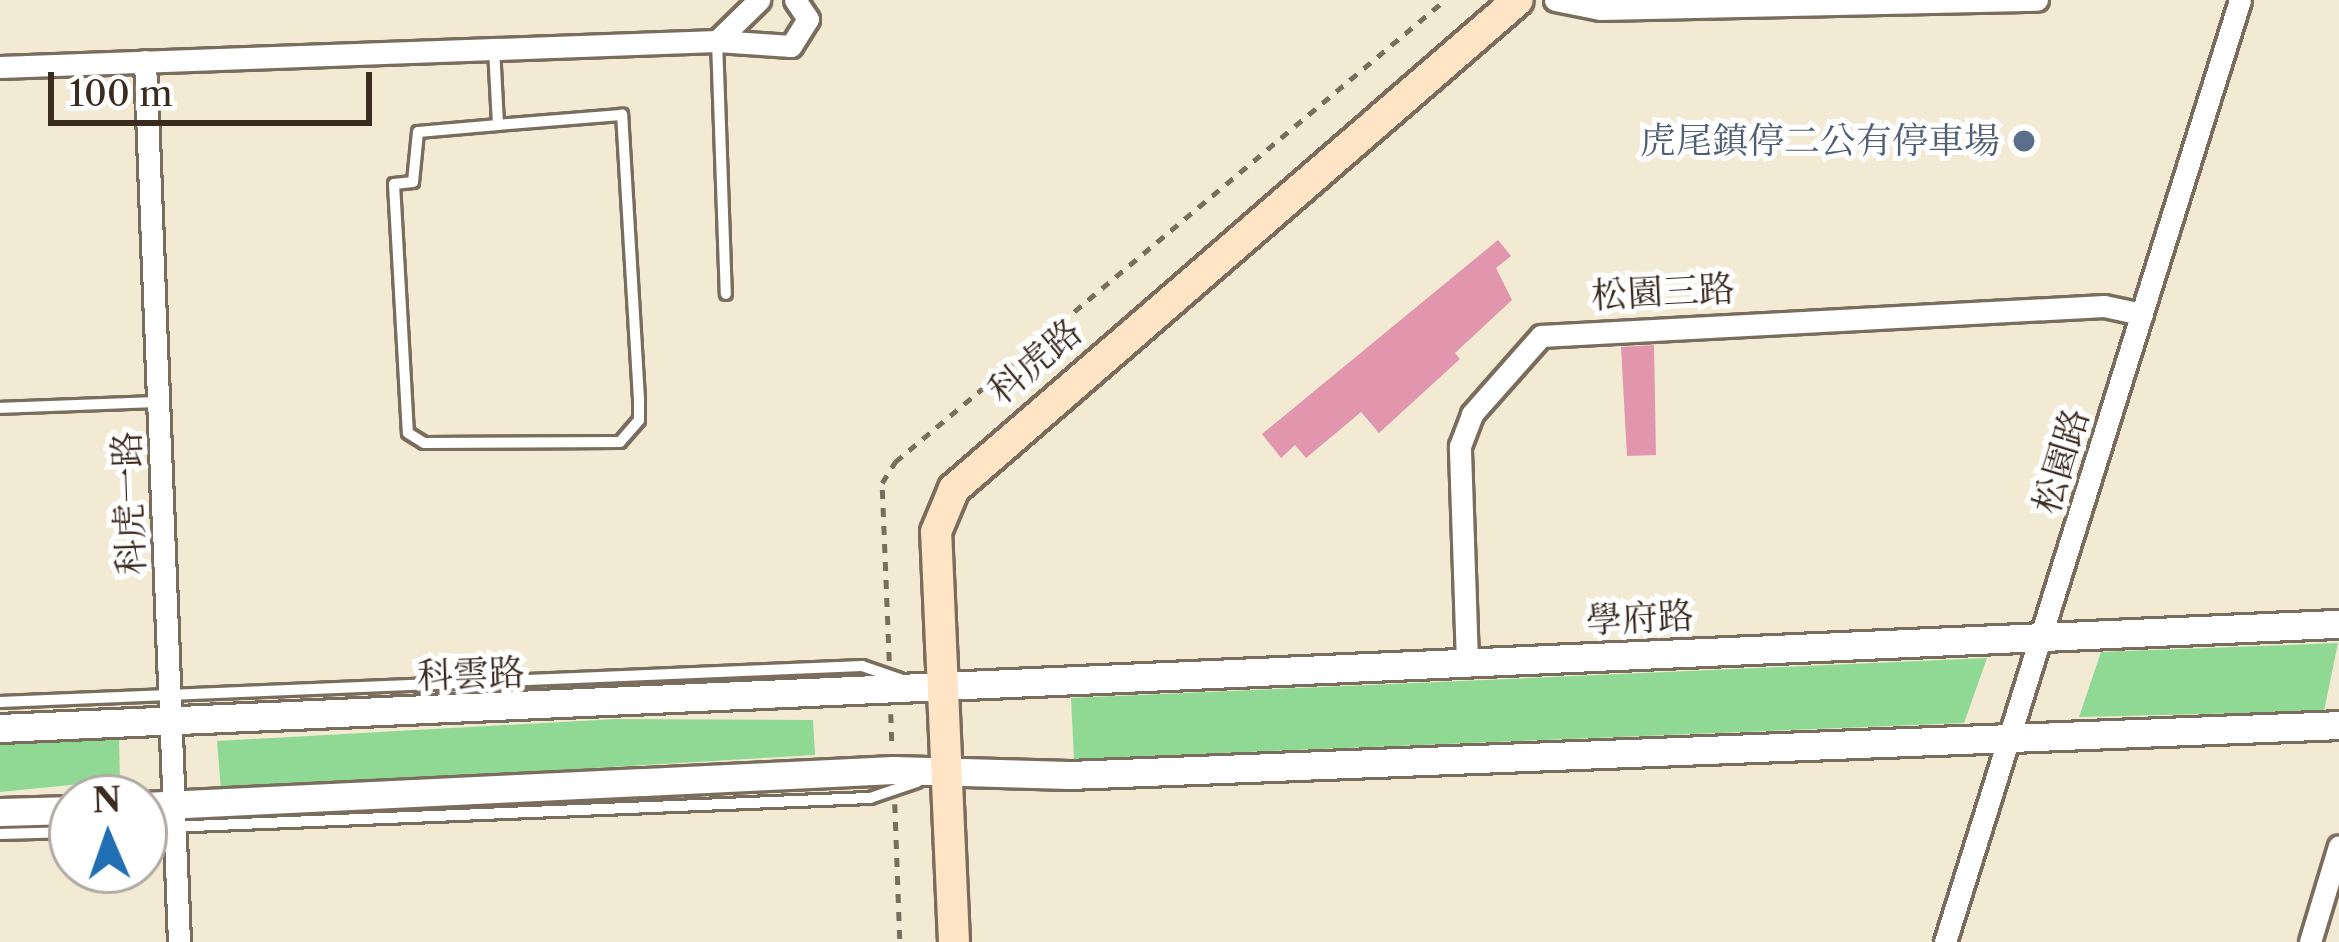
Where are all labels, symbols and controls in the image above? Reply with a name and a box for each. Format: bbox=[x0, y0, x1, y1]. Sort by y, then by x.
scale bar bbox=[54, 48, 378, 122]
text: 100 m bbox=[69, 71, 173, 115]
place label: 虎尾鎮停二公有停車場 bbox=[1640, 119, 2000, 163]
marker: 虎尾鎮停二公有停車場 bbox=[2011, 128, 2037, 154]
street label: 松園三路 bbox=[1590, 267, 1736, 317]
street label: 科虎路 bbox=[980, 310, 1090, 412]
street label: 松園路 bbox=[2025, 403, 2097, 519]
street label: 科虎一路 bbox=[105, 430, 153, 576]
street label: 學府路 bbox=[1585, 594, 1695, 642]
street label: 科雲路 bbox=[416, 651, 526, 697]
north arrow bbox=[48, 774, 168, 894]
text: N bbox=[92, 780, 122, 822]

